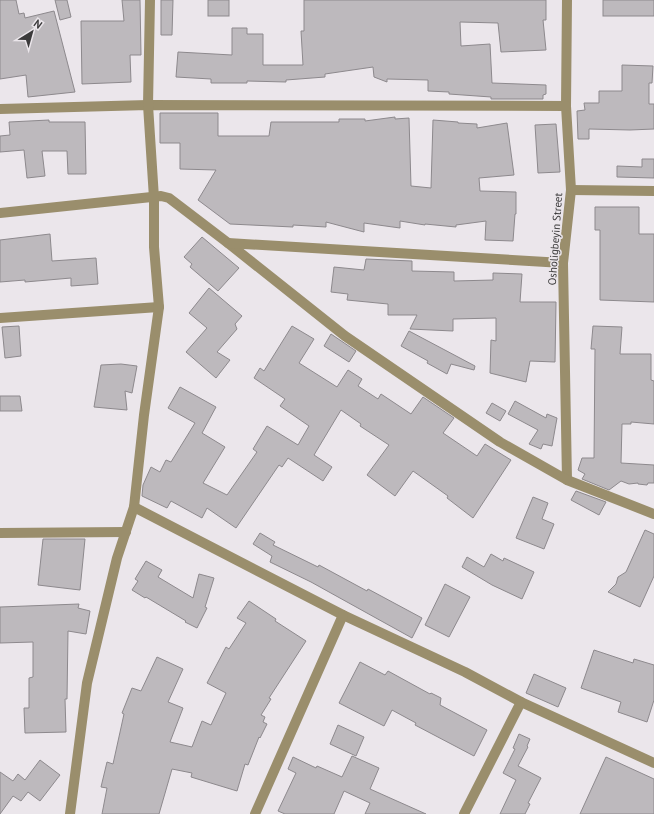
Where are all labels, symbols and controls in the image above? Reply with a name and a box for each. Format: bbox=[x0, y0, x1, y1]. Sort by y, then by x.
north arrow bbox=[12, 12, 52, 52]
text: N bbox=[31, 16, 45, 32]
street label: Osholigbeyin Street bbox=[545, 192, 565, 286]

